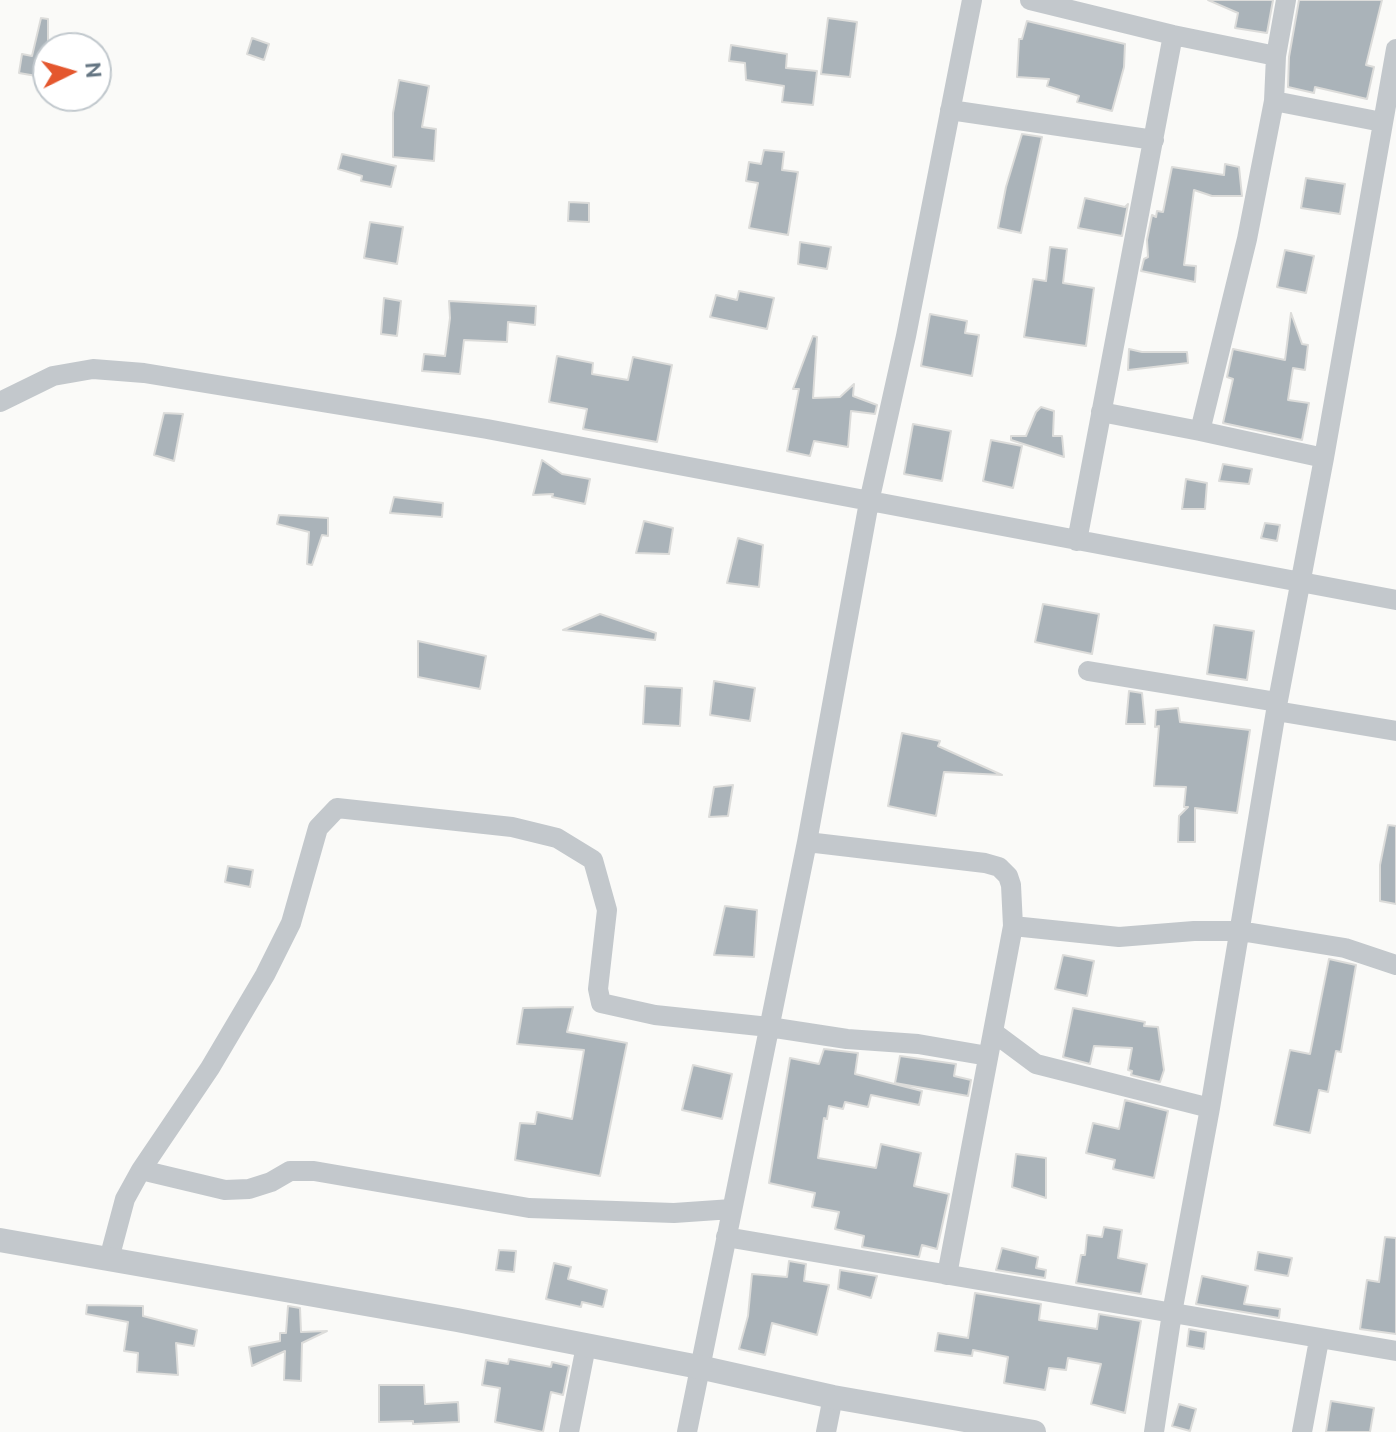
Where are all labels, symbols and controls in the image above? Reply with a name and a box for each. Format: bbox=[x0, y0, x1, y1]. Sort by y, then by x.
north arrow bbox=[32, 32, 112, 112]
text: N bbox=[81, 61, 108, 79]

